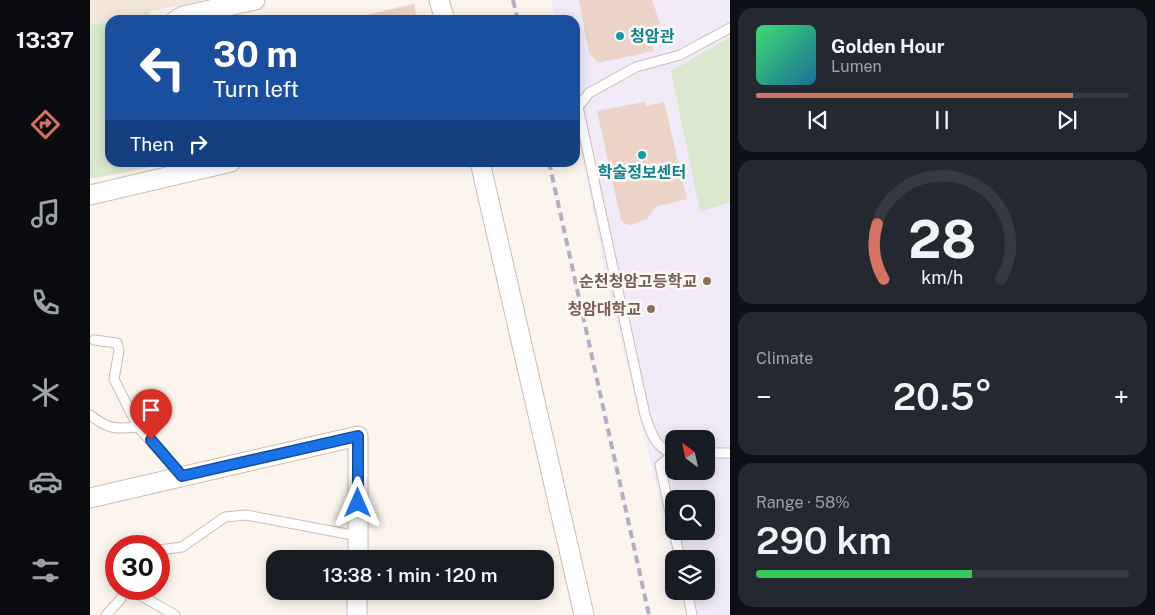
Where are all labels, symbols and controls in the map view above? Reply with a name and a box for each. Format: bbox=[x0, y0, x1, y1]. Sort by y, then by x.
text: 13:37 bbox=[16, 27, 74, 53]
place label: 청암관 bbox=[630, 27, 674, 46]
marker: 청암관 bbox=[614, 30, 626, 42]
text: 30 m bbox=[213, 34, 298, 75]
icon: left bbox=[130, 35, 195, 100]
text: Golden Hour bbox=[831, 35, 945, 57]
text: Lumen bbox=[831, 57, 882, 76]
text: Turn left bbox=[213, 76, 299, 102]
icon: previous bbox=[804, 106, 832, 134]
icon: pause bbox=[928, 106, 956, 134]
icon: next bbox=[1053, 106, 1081, 134]
icon: directions bbox=[28, 107, 63, 142]
icon: right bbox=[184, 130, 212, 158]
text: Then bbox=[130, 133, 174, 155]
marker: 학술정보센터 bbox=[636, 149, 648, 161]
place label: 학술정보센터 bbox=[598, 163, 686, 182]
icon: music bbox=[28, 196, 63, 231]
text: 28 bbox=[909, 209, 976, 270]
text: km/h bbox=[921, 267, 964, 288]
place label: 순천청암고등학교 bbox=[579, 272, 697, 291]
marker: 순천청암고등학교 bbox=[701, 275, 713, 287]
icon: phone bbox=[28, 285, 63, 320]
place label: 청암대학교 bbox=[567, 300, 641, 319]
marker: 청암대학교 bbox=[645, 303, 657, 315]
text: Climate bbox=[756, 349, 813, 368]
text: 20.5° bbox=[893, 374, 992, 419]
icon: climate bbox=[28, 375, 63, 410]
text: − bbox=[756, 380, 772, 413]
text: + bbox=[1113, 380, 1129, 413]
pin bbox=[130, 389, 172, 440]
icon: arrive bbox=[137, 396, 165, 424]
north arrow bbox=[665, 430, 715, 480]
map controls bbox=[665, 430, 715, 600]
icon: car bbox=[28, 464, 63, 499]
position arrow bbox=[331, 476, 383, 528]
button: search bbox=[665, 490, 715, 540]
text: Range · 58% bbox=[756, 493, 850, 512]
text: 290 km bbox=[756, 518, 892, 563]
speed limit sign: 30 bbox=[105, 535, 170, 600]
button: layers bbox=[665, 550, 715, 600]
icon: filters bbox=[28, 553, 63, 588]
text: 13:38 · 1 min · 120 m bbox=[323, 564, 497, 586]

